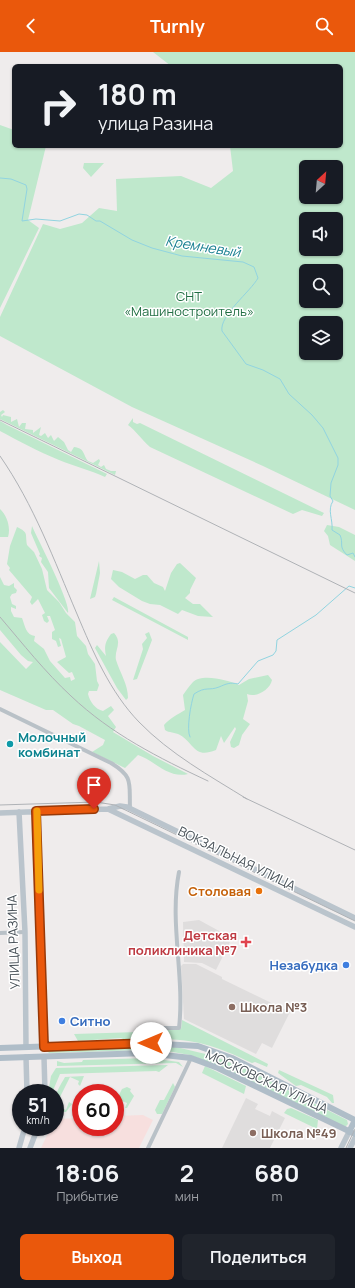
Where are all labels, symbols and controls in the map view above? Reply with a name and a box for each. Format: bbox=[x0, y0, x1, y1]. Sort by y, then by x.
text: Turnly bbox=[150, 14, 205, 38]
icon: back bbox=[20, 15, 42, 37]
icon: search bbox=[313, 15, 335, 37]
text: 180 m bbox=[98, 75, 177, 113]
icon: right bbox=[32, 80, 84, 132]
text: улица Разина bbox=[98, 111, 213, 135]
north arrow bbox=[299, 160, 343, 204]
map controls bbox=[299, 160, 343, 360]
button: sound bbox=[299, 212, 343, 256]
water label: Кремневый bbox=[164, 231, 243, 261]
button: search bbox=[299, 264, 343, 308]
park label: СНТ «Машиностроитель» bbox=[124, 287, 254, 320]
button: layers bbox=[299, 316, 343, 360]
place label: Молочный комбинат bbox=[18, 728, 86, 761]
marker: Молочный комбинат bbox=[5, 739, 15, 749]
pin bbox=[77, 768, 111, 809]
icon: arrive bbox=[83, 774, 105, 796]
street label: ВОКЗАЛЬНАЯ УЛИЦА bbox=[175, 822, 299, 894]
place label: Столовая bbox=[188, 882, 251, 900]
marker: Столовая bbox=[254, 886, 264, 896]
street label: УЛИЦА РАЗИНА bbox=[2, 894, 24, 990]
place label: Детская поликлиника №7 bbox=[128, 926, 237, 959]
marker: Детская поликлиника №7 bbox=[240, 936, 252, 948]
place label: Незабудка bbox=[270, 956, 338, 974]
marker: Незабудка bbox=[341, 960, 351, 970]
place label: Школа №3 bbox=[240, 998, 307, 1016]
marker: Школа №3 bbox=[227, 1002, 237, 1012]
place label: Ситно bbox=[70, 1012, 111, 1030]
marker: Ситно bbox=[57, 1016, 67, 1026]
position arrow bbox=[130, 1022, 172, 1064]
street label: МОСКОВСКАЯ УЛИЦА bbox=[203, 1045, 331, 1117]
speed limit sign: 60 bbox=[72, 1084, 124, 1136]
text: 51 bbox=[28, 1091, 48, 1118]
text: km/h bbox=[26, 1113, 50, 1127]
place label: Школа №49 bbox=[261, 1124, 337, 1142]
marker: Школа №49 bbox=[248, 1128, 258, 1138]
text: 18:06 bbox=[55, 1156, 119, 1189]
text: 2 bbox=[180, 1156, 194, 1189]
text: 680 bbox=[254, 1156, 300, 1189]
text: Прибытие bbox=[56, 1187, 118, 1205]
text: мин bbox=[175, 1187, 199, 1205]
text: m bbox=[271, 1187, 282, 1205]
button: Выход bbox=[20, 1234, 174, 1280]
button: Поделиться bbox=[182, 1234, 335, 1280]

